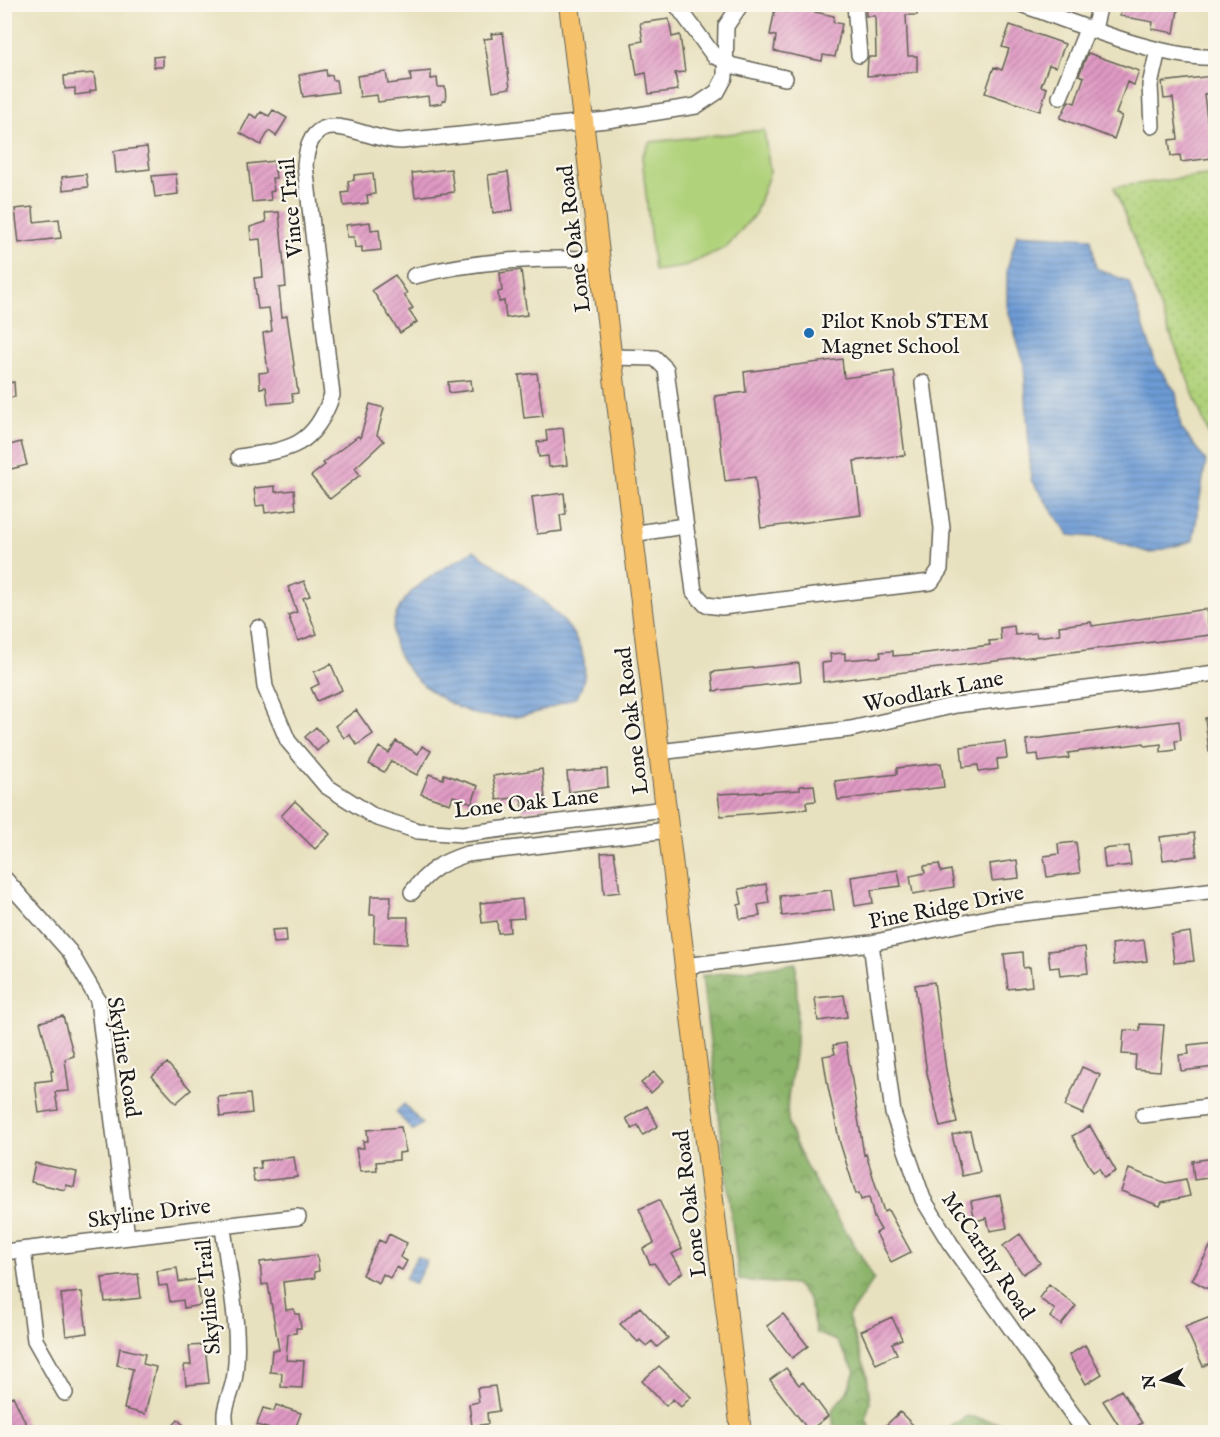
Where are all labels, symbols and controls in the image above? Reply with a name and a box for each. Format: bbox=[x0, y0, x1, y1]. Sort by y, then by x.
street label: Vince Trail bbox=[274, 157, 310, 260]
street label: Lone Oak Road bbox=[552, 163, 598, 314]
place label: Pilot Knob STEM Magnet School bbox=[821, 308, 989, 361]
marker: Pilot Knob STEM Magnet School bbox=[802, 326, 816, 340]
street label: Lone Oak Road bbox=[610, 645, 656, 796]
street label: Woodlark Lane bbox=[861, 665, 1006, 719]
street label: Lone Oak Lane bbox=[452, 782, 600, 826]
street label: Pine Ridge Drive bbox=[866, 879, 1026, 937]
street label: Skyline Road bbox=[100, 995, 146, 1120]
street label: Lone Oak Road bbox=[668, 1128, 714, 1279]
street label: McCarthy Road bbox=[934, 1187, 1040, 1325]
street label: Skyline Drive bbox=[86, 1193, 212, 1235]
street label: Skyline Trail bbox=[190, 1238, 228, 1356]
north arrow bbox=[1133, 1350, 1193, 1410]
text: N bbox=[1139, 1373, 1161, 1391]

